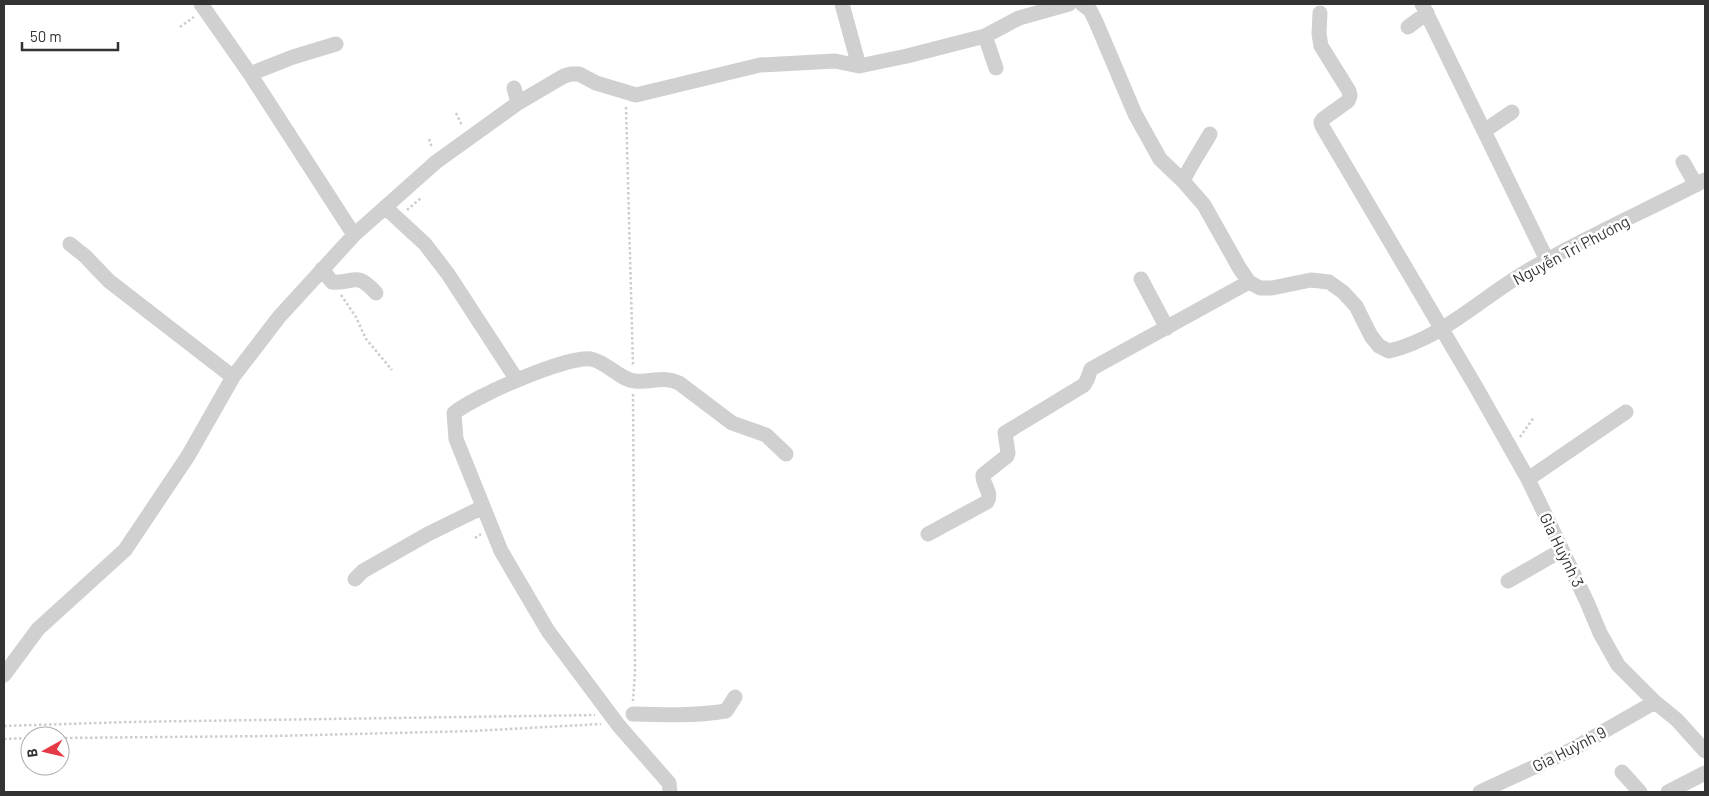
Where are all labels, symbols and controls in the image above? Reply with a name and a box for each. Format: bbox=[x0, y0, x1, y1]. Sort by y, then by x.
scale bar bbox=[22, 20, 119, 52]
text: 50 m bbox=[30, 27, 62, 45]
street label: Nguyễn Tri Phương bbox=[1509, 211, 1632, 288]
street label: Gia Huỳnh 3 bbox=[1536, 510, 1589, 590]
street label: Gia Huỳnh 9 bbox=[1529, 722, 1609, 775]
north arrow bbox=[20, 726, 70, 776]
text: B bbox=[23, 747, 41, 758]

